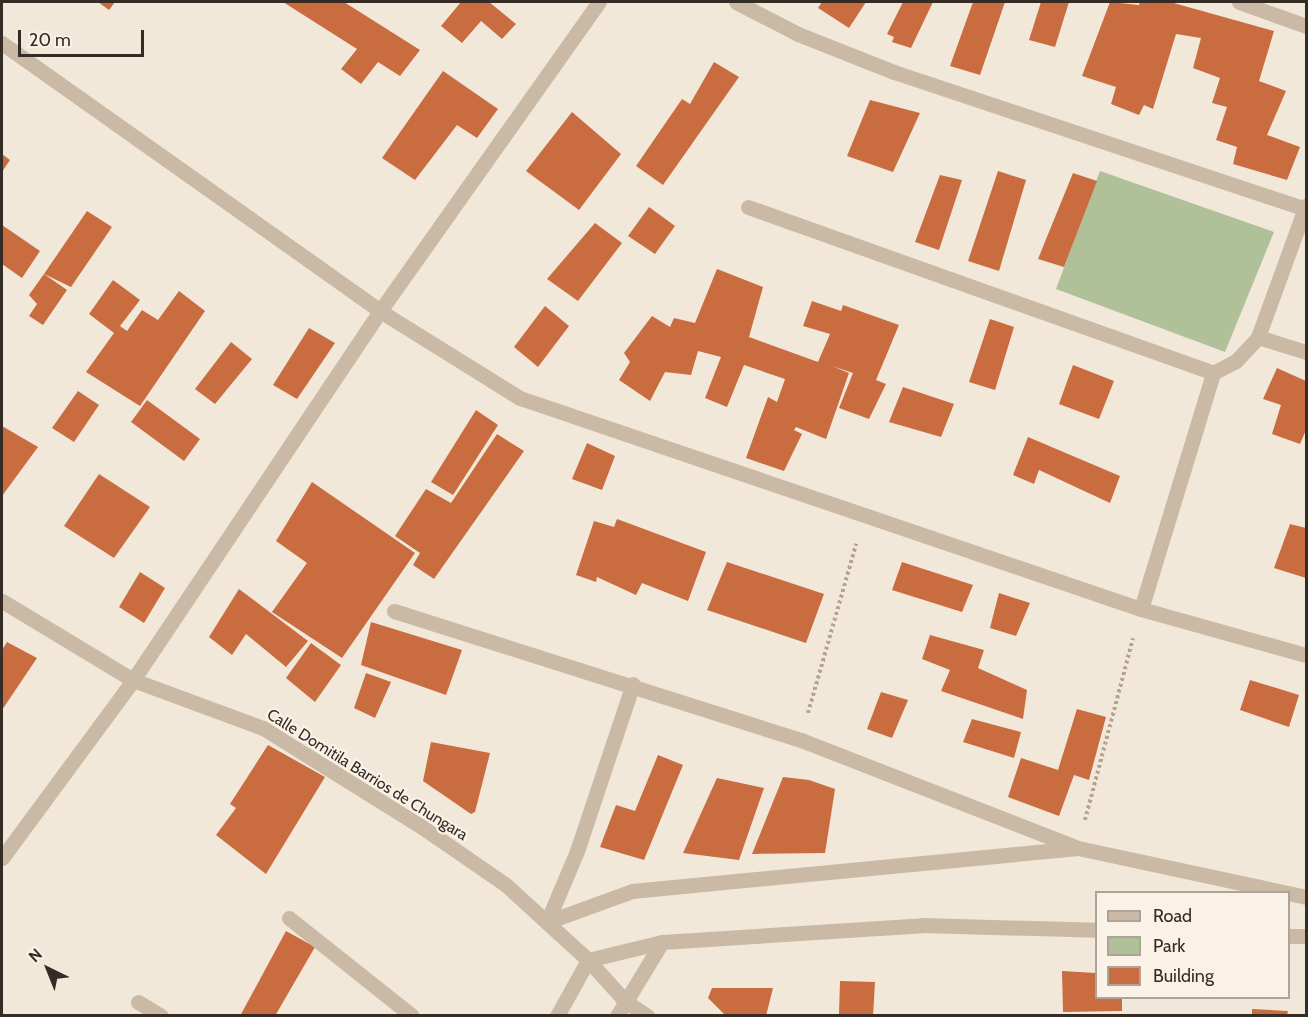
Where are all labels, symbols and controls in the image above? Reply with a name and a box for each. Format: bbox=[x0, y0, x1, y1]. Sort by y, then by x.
scale bar bbox=[21, 18, 147, 56]
text: 20 m bbox=[29, 29, 71, 51]
street label: Calle Domitila Barrios de Chungara bbox=[263, 705, 471, 845]
legend bbox=[1095, 891, 1290, 999]
text: Road bbox=[1153, 905, 1192, 927]
text: Park bbox=[1153, 935, 1185, 957]
north arrow bbox=[18, 939, 78, 999]
text: N bbox=[25, 945, 46, 966]
text: Building bbox=[1153, 965, 1214, 987]

